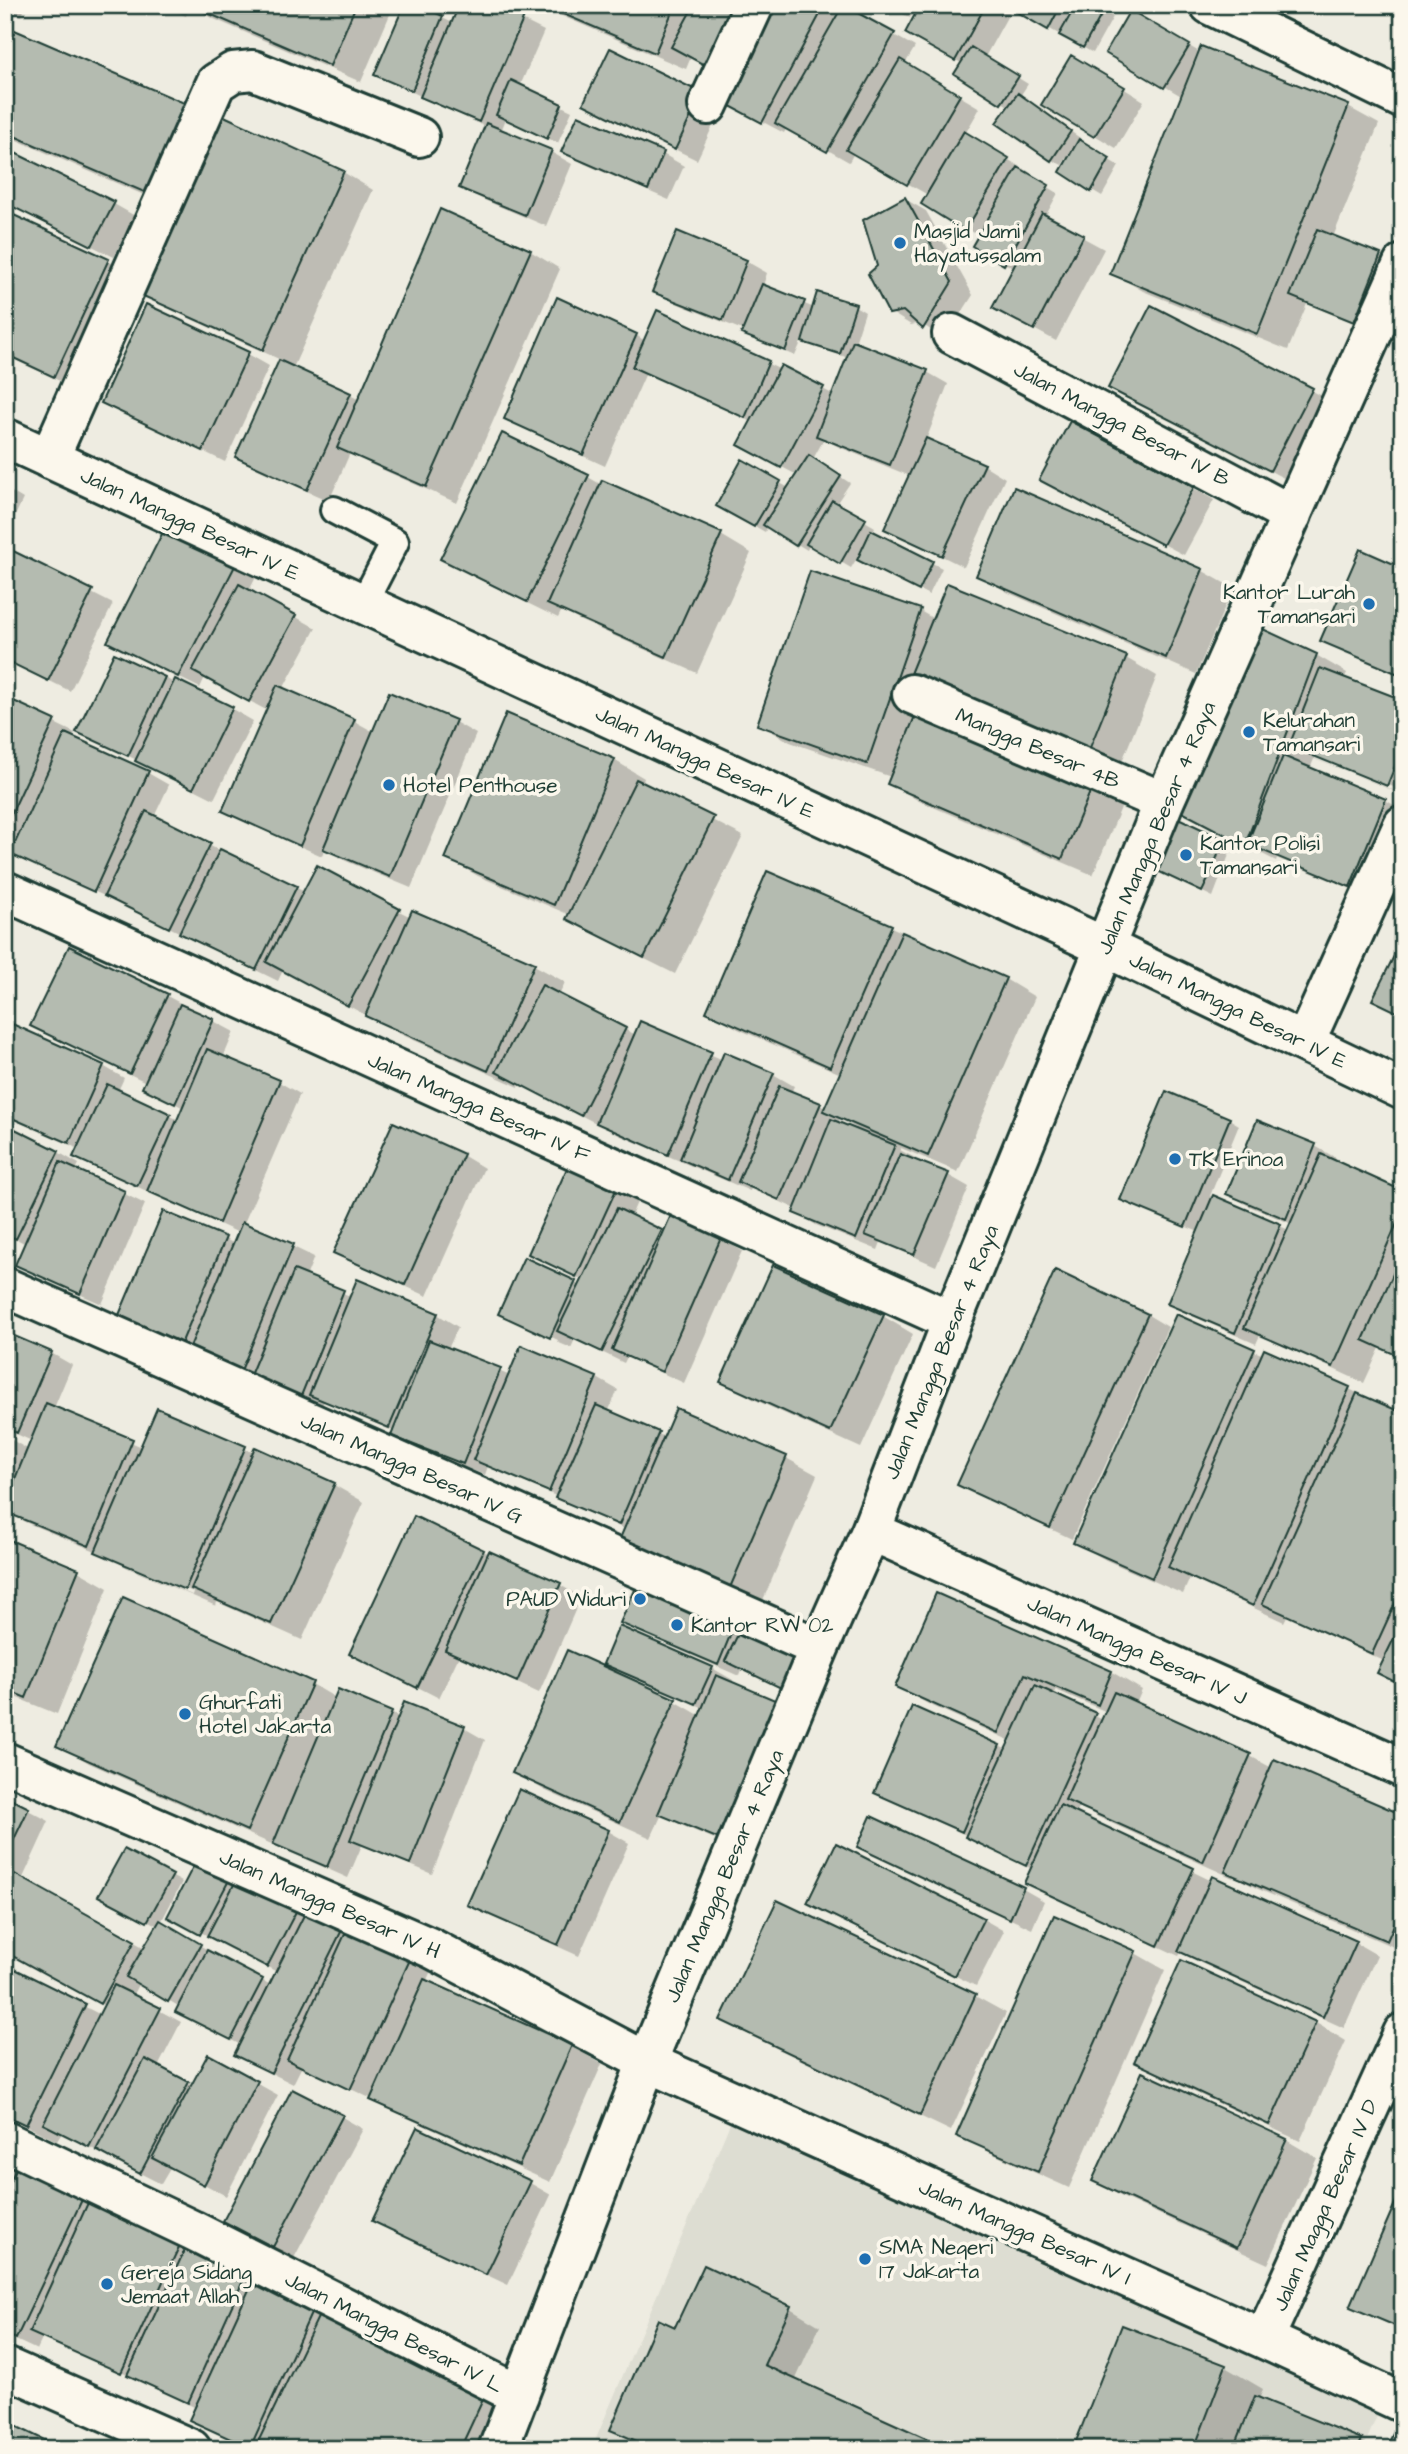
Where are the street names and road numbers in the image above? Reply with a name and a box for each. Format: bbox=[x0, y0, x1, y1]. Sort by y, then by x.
street label: Jalan Mangga Besar IV B bbox=[1008, 355, 1235, 496]
street label: Jalan Mangga Besar IV E bbox=[75, 461, 305, 590]
street label: Jalan Mangga Besar 4 Raya bbox=[1090, 697, 1225, 960]
street label: Jalan Mangga Besar IV E bbox=[590, 699, 820, 828]
street label: Mangga Besar 4B bbox=[950, 701, 1125, 798]
street label: Jalan Mangga Besar IV E bbox=[1123, 945, 1352, 1078]
street label: Jalan Mangga Besar IV F bbox=[362, 1045, 595, 1172]
street label: Jalan Mangga Besar 4 Raya bbox=[877, 1220, 1008, 1485]
street label: Jalan Mangga Besar IV G bbox=[295, 1406, 528, 1533]
street label: Jalan Mangga Besar IV J bbox=[1022, 1589, 1251, 1714]
street label: Jalan Mangga Besar 4 Raya bbox=[658, 1745, 793, 2008]
street label: Jalan Mangga Besar IV H bbox=[214, 1843, 445, 1968]
street label: Jalan Magga Besar IV D bbox=[1266, 2094, 1387, 2317]
street label: Jalan Mangga Besar IV I bbox=[913, 2173, 1136, 2294]
street label: Jalan Mangga Besar IV L bbox=[279, 2265, 508, 2402]

